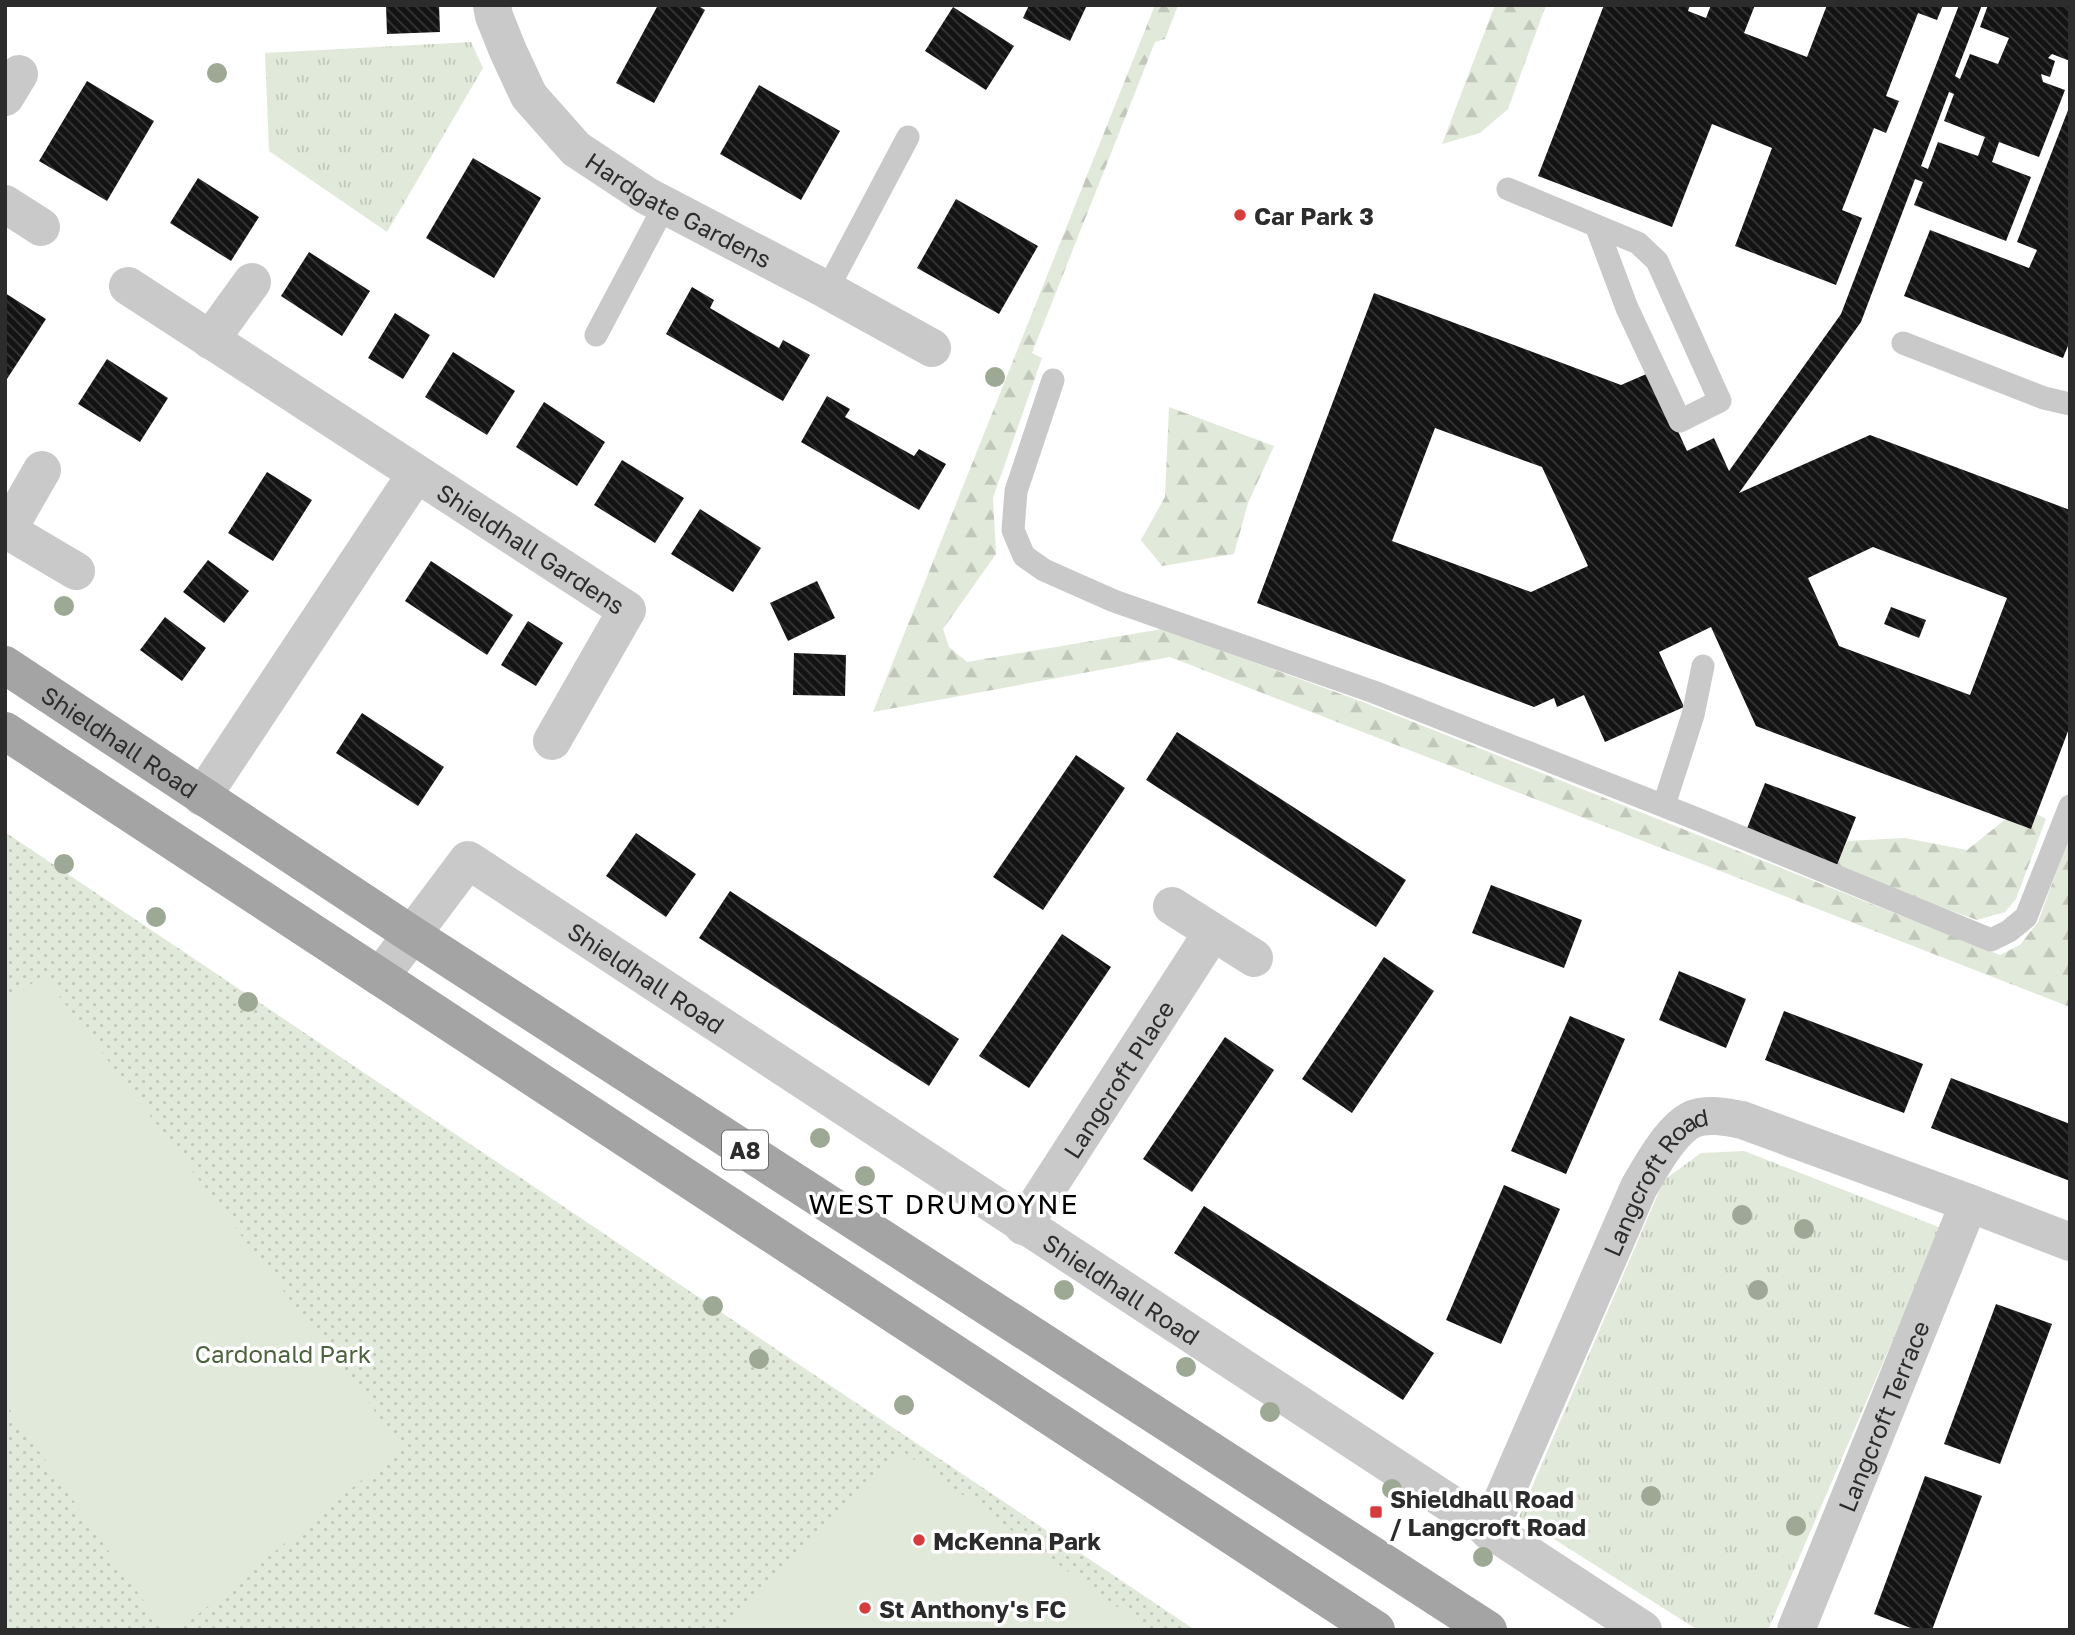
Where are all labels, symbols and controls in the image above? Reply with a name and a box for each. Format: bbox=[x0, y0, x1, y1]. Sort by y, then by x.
street label: Hardgate Gardens bbox=[581, 145, 777, 273]
place label: Car Park 3 bbox=[1254, 201, 1374, 230]
marker: Car Park 3 bbox=[1232, 207, 1248, 223]
street label: Shieldhall Gardens bbox=[432, 476, 631, 620]
street label: Shieldhall Road bbox=[36, 679, 204, 803]
street label: Shieldhall Road bbox=[563, 915, 730, 1039]
street label: Langcroft Place bbox=[1056, 995, 1179, 1163]
street label: Langcroft Road bbox=[1596, 1101, 1710, 1260]
road number: A8 bbox=[722, 1130, 768, 1170]
district label: WEST DRUMOYNE bbox=[808, 1187, 1080, 1220]
street label: Shieldhall Road bbox=[1038, 1227, 1205, 1350]
street label: Langcroft Terrace bbox=[1831, 1316, 1934, 1516]
park label: Cardonald Park bbox=[195, 1339, 371, 1368]
place label: Shieldhall Road / Langcroft Road bbox=[1390, 1484, 1586, 1541]
marker: Shieldhall Road / Langcroft Road bbox=[1368, 1504, 1384, 1520]
place label: McKenna Park bbox=[933, 1526, 1101, 1555]
marker: McKenna Park bbox=[911, 1532, 927, 1548]
place label: St Anthony's FC bbox=[879, 1594, 1066, 1623]
marker: St Anthony's FC bbox=[857, 1600, 873, 1616]

